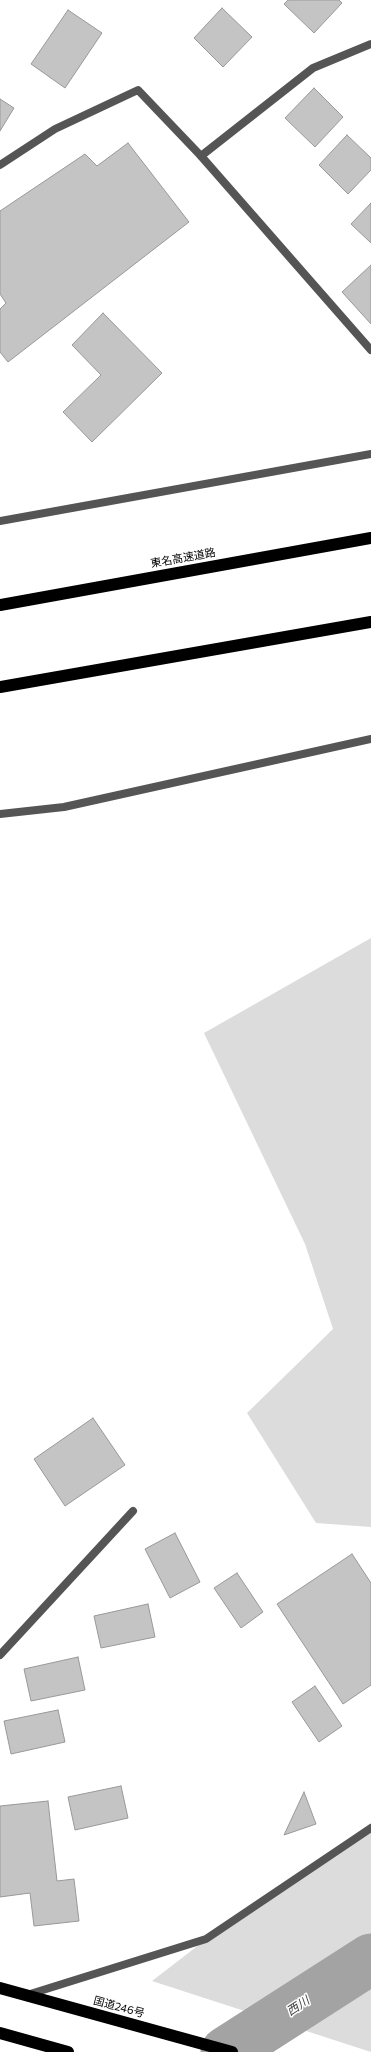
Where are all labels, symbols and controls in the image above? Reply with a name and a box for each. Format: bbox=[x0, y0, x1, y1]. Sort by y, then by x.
street label: 東名高速道路 bbox=[149, 546, 217, 570]
water label: 西川 bbox=[284, 1993, 312, 2019]
street label: 国道246号 bbox=[92, 1994, 146, 2020]

